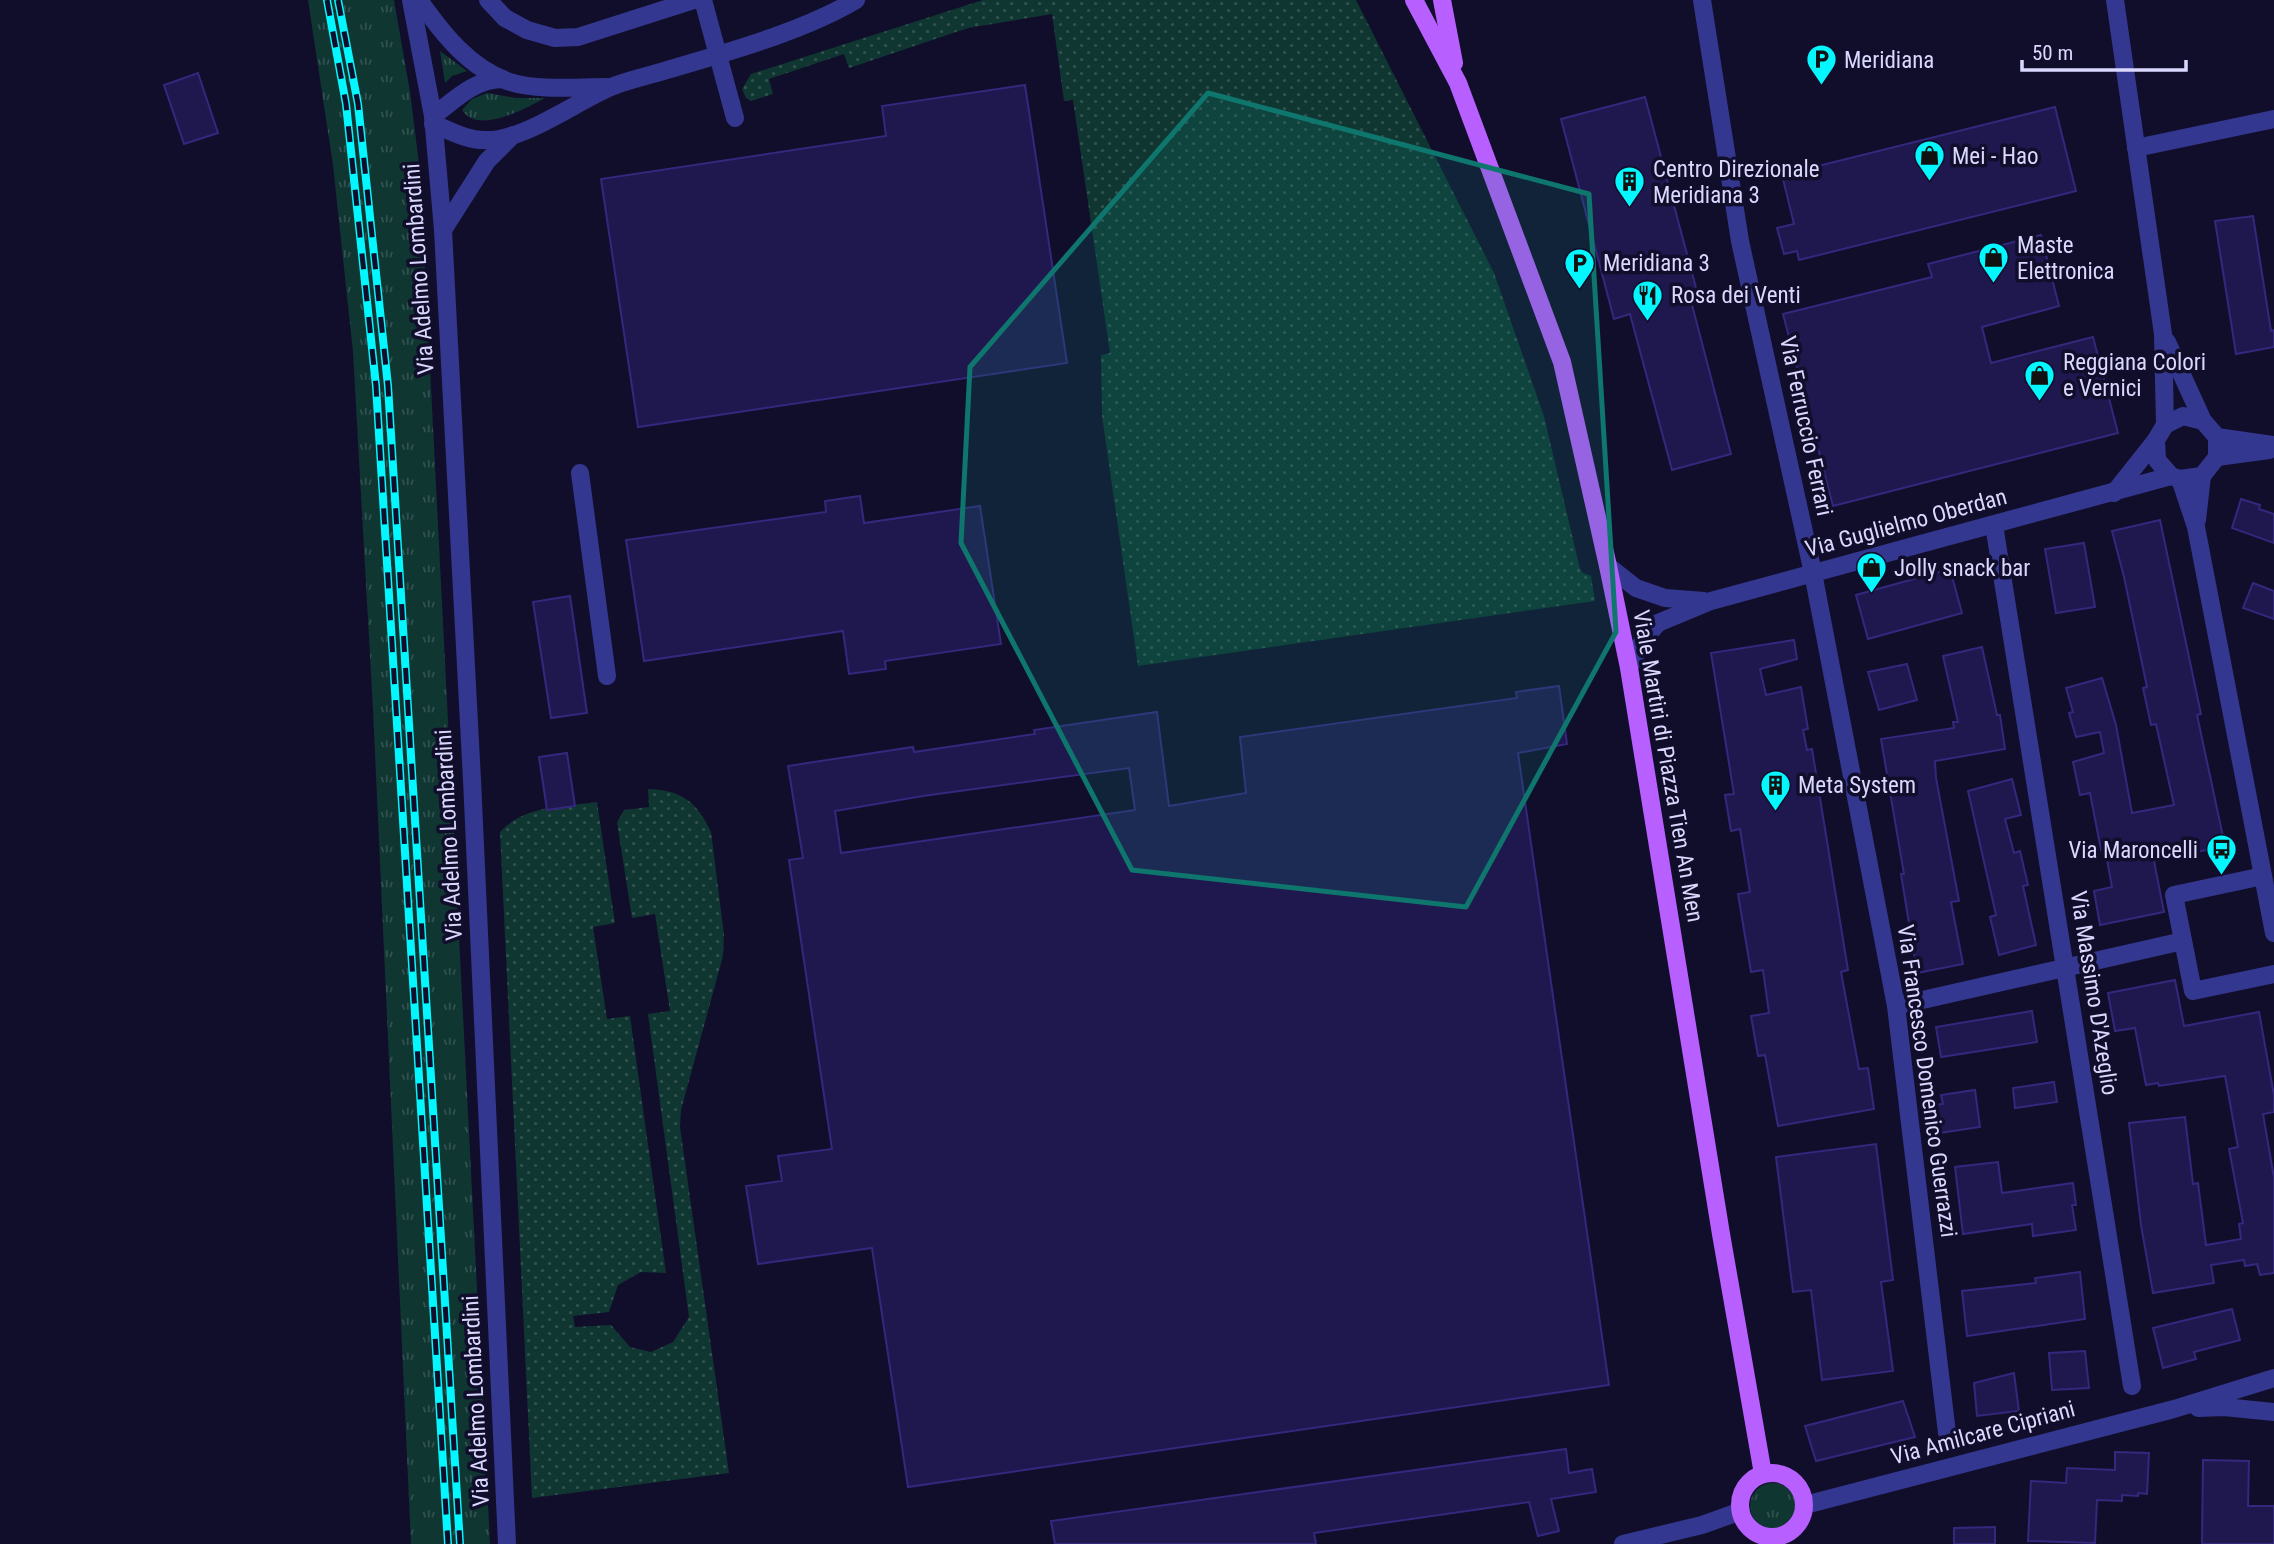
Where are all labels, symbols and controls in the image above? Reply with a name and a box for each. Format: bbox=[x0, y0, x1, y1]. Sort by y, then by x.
scale bar bbox=[2022, 28, 2186, 72]
text: 50 m bbox=[2032, 41, 2073, 65]
parking icon: Meridiana bbox=[1804, 43, 1838, 87]
place label: Meridiana bbox=[1844, 47, 1934, 74]
shop icon: Mei - Hao bbox=[1912, 139, 1946, 183]
place label: Mei - Hao bbox=[1952, 143, 2039, 170]
place label: Centro Direzionale Meridiana 3 bbox=[1653, 156, 1820, 209]
street label: Via Adelmo Lombardini bbox=[398, 163, 440, 375]
building icon: Centro Direzionale Meridiana 3 bbox=[1613, 165, 1647, 209]
place label: Maste Elettronica bbox=[2017, 232, 2115, 285]
shop icon: Maste Elettronica bbox=[1977, 241, 2011, 285]
parking icon: Meridiana 3 bbox=[1563, 246, 1597, 290]
place label: Meridiana 3 bbox=[1603, 250, 1710, 277]
restaurant icon: Rosa dei Venti bbox=[1631, 278, 1665, 322]
place label: Rosa dei Venti bbox=[1671, 282, 1801, 309]
street label: Via Ferruccio Ferrari bbox=[1774, 334, 1838, 518]
place label: Reggiana Colori e Vernici bbox=[2063, 349, 2206, 402]
shop icon: Reggiana Colori e Vernici bbox=[2023, 358, 2057, 402]
street label: Via Guglielmo Oberdan bbox=[1802, 483, 2010, 563]
shop icon: Jolly snack bar bbox=[1854, 551, 1888, 595]
place label: Jolly snack bar bbox=[1894, 555, 2030, 582]
street label: Viale Martiri di Piazza Tien An Men bbox=[1627, 608, 1709, 924]
street label: Via Adelmo Lombardini bbox=[430, 729, 468, 941]
building icon: Meta System bbox=[1758, 768, 1792, 812]
place label: Meta System bbox=[1798, 772, 1916, 799]
bus stop icon: Via Maroncelli bbox=[2204, 833, 2238, 877]
place label: Via Maroncelli bbox=[2068, 837, 2198, 864]
street label: Via Massimo D'Azeglio bbox=[2065, 889, 2123, 1097]
street label: Via Francesco Domenico Guerrazzi bbox=[1892, 923, 1962, 1239]
street label: Via Adelmo Lombardini bbox=[457, 1295, 495, 1507]
street label: Via Amilcare Cipriani bbox=[1888, 1395, 2078, 1471]

